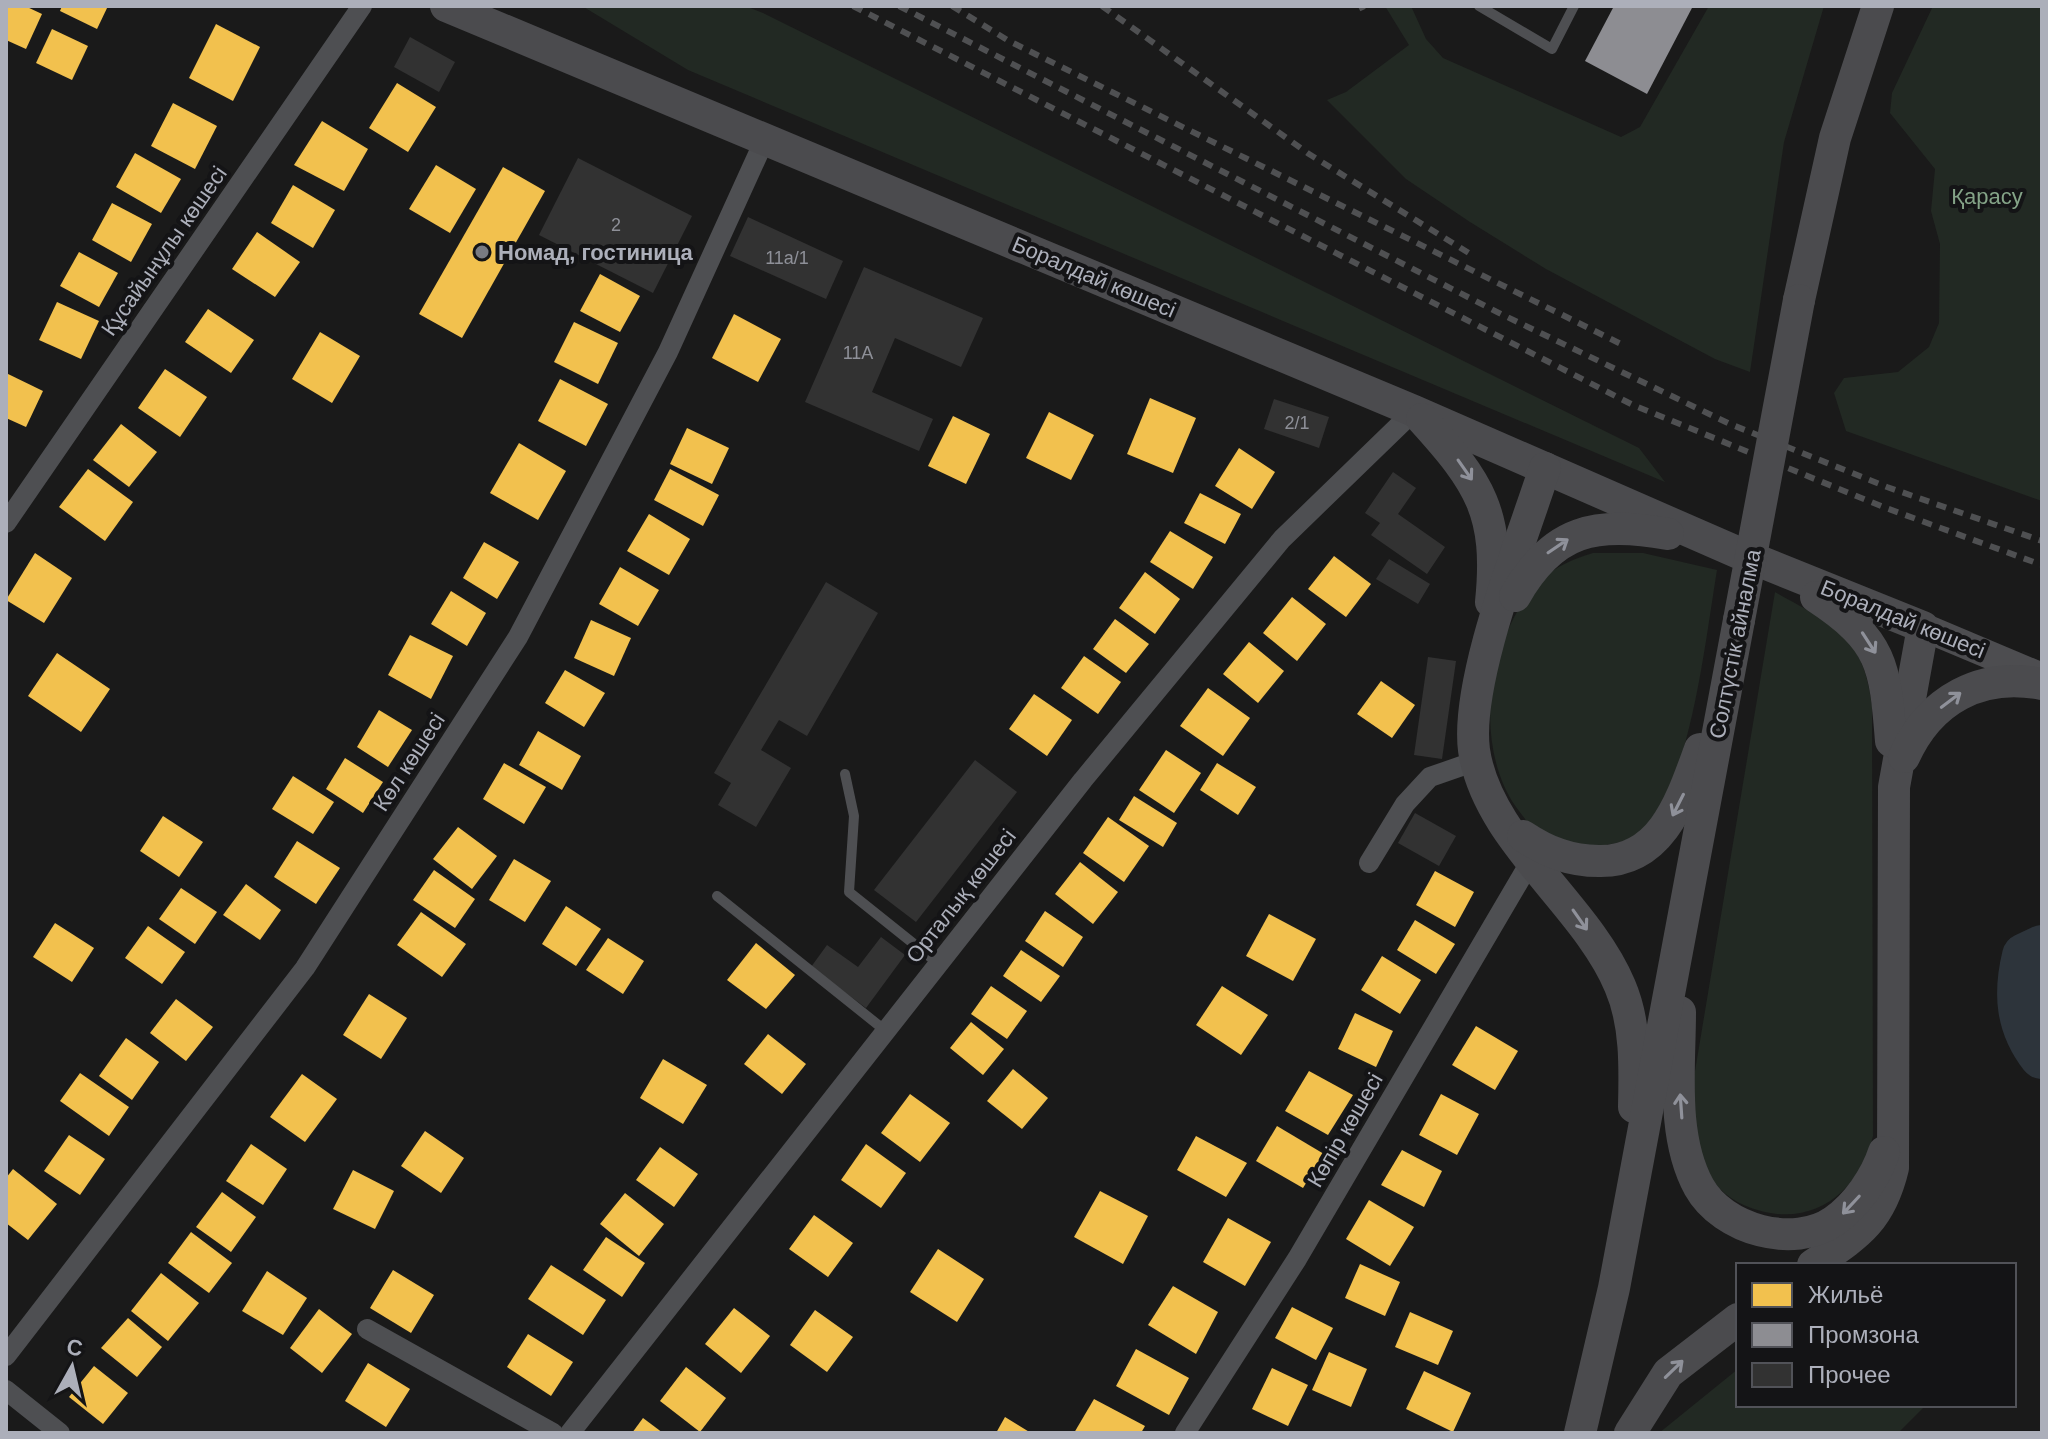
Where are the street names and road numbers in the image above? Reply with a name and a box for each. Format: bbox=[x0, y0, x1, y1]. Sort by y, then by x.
street label: Құсайынұлы көшесі bbox=[96, 162, 232, 340]
street label: Боралдай көшесі bbox=[1009, 231, 1179, 323]
street label: Солтүстік айналма bbox=[1704, 546, 1766, 741]
street label: Боралдай көшесі bbox=[1817, 575, 1989, 663]
street label: Көл көшесі bbox=[368, 708, 450, 816]
street label: Орталық көшесі bbox=[901, 824, 1021, 968]
street label: Көпір көшесі bbox=[1302, 1068, 1388, 1192]

